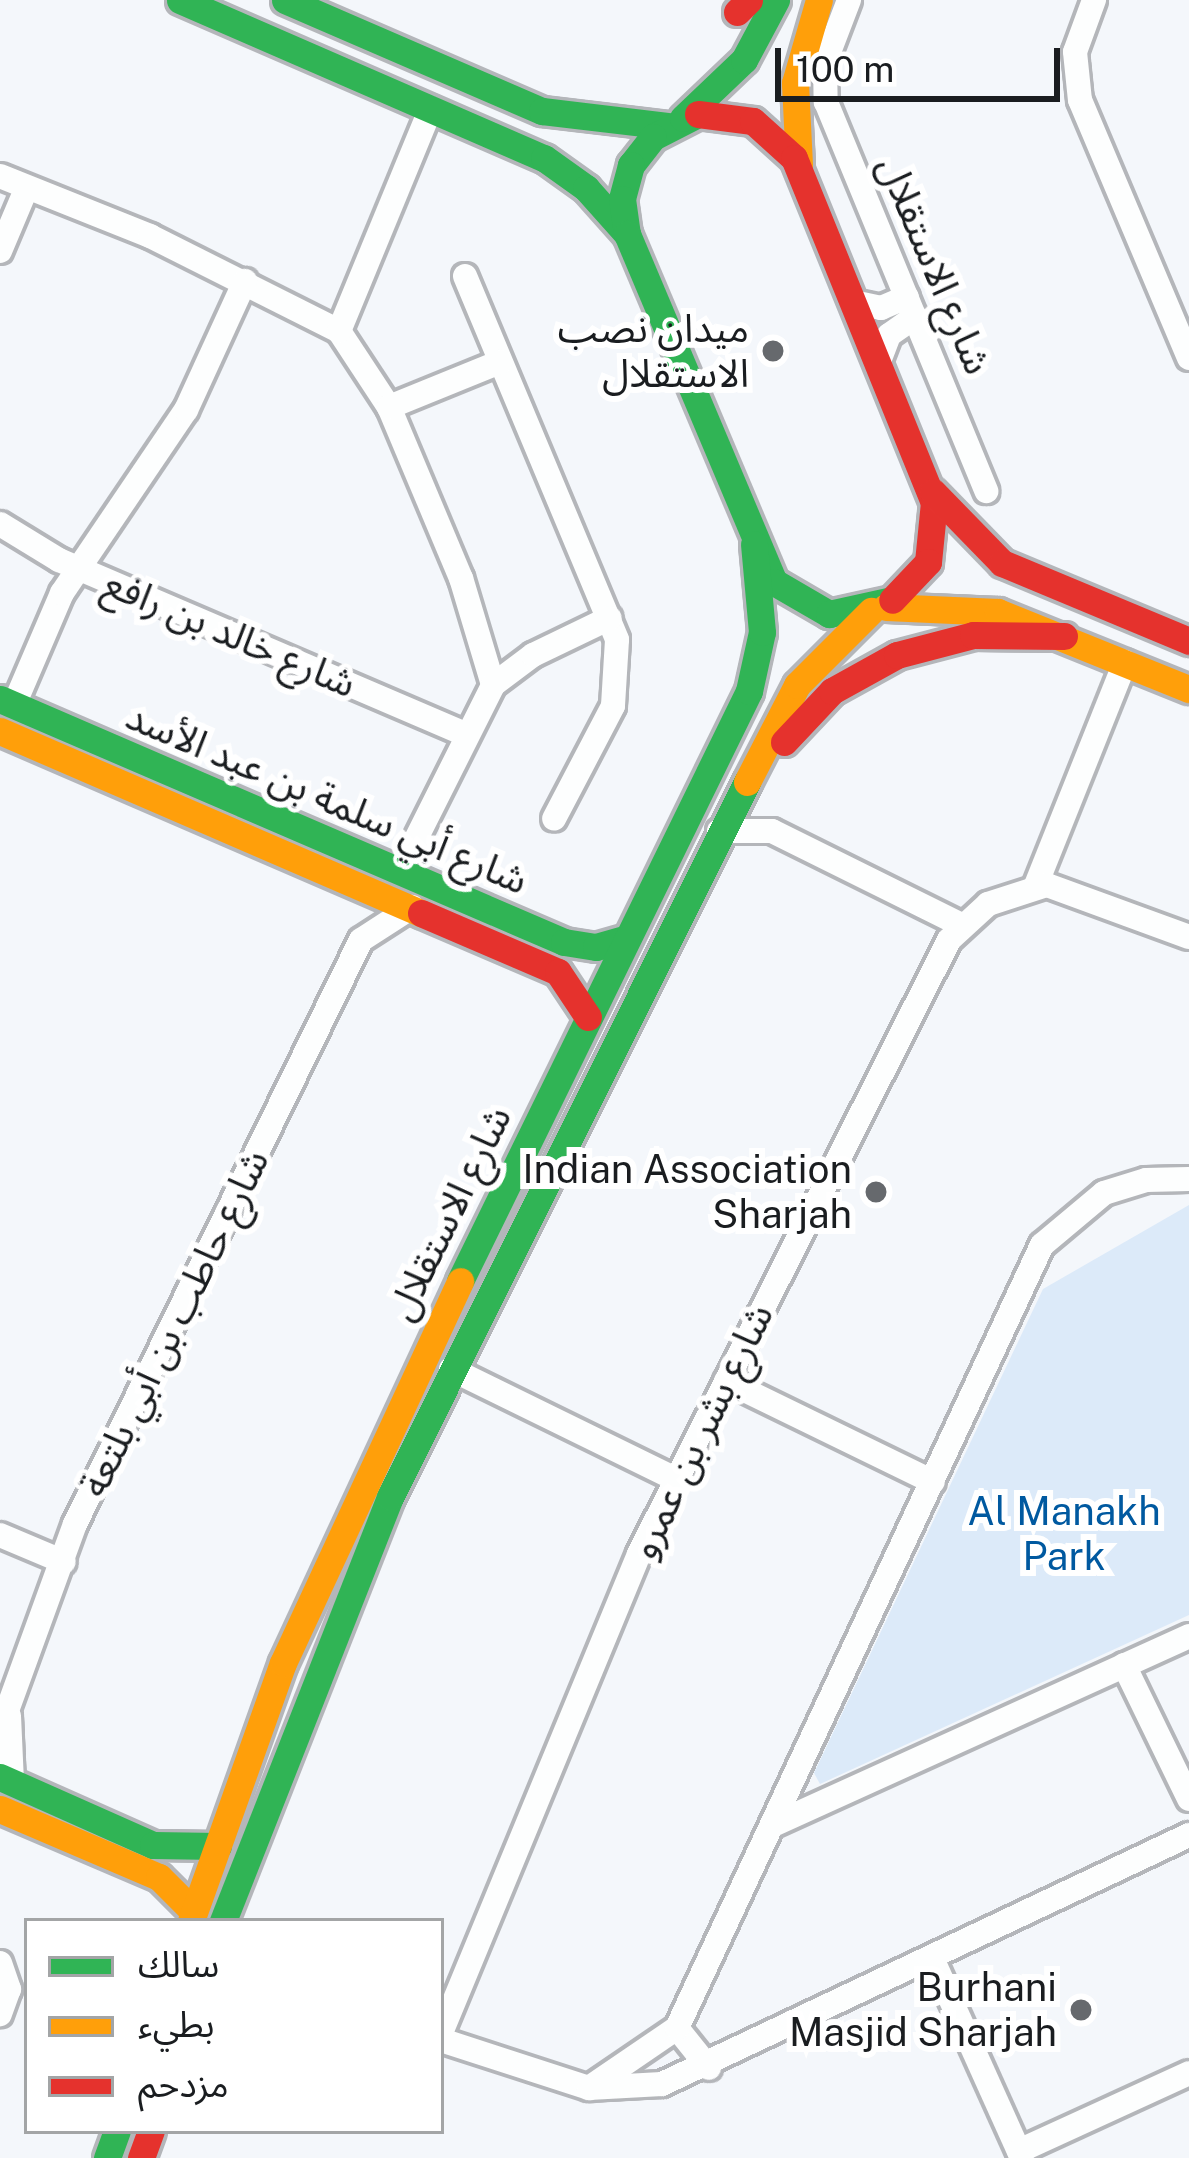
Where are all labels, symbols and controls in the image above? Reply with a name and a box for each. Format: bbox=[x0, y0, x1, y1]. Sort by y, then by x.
scale bar bbox=[781, 24, 1066, 98]
text: 100 m bbox=[796, 48, 894, 90]
street label: شارع الاستقلال bbox=[868, 149, 1002, 381]
place label: ميدان نصب الاستقلال bbox=[558, 306, 749, 397]
marker: ميدان نصب الاستقلال bbox=[760, 338, 786, 364]
street label: شارع خالد بن رافع bbox=[97, 559, 363, 707]
street label: شارع أبي سلمة بن عبد الأسد bbox=[119, 692, 535, 904]
street label: شارع الاستقلال bbox=[377, 1098, 521, 1328]
street label: شارع حاطب بن أبي بلتعة bbox=[70, 1142, 278, 1504]
place label: Indian Association Sharjah bbox=[522, 1147, 852, 1238]
marker: Indian Association Sharjah bbox=[863, 1179, 889, 1205]
street label: شارع بشر بن عمرو bbox=[619, 1296, 783, 1566]
park label: Al Manakh Park bbox=[967, 1489, 1161, 1580]
legend bbox=[24, 1918, 444, 2134]
text: سالك bbox=[138, 1943, 219, 1985]
place label: Burhani Masjid Sharjah bbox=[789, 1965, 1057, 2056]
marker: Burhani Masjid Sharjah bbox=[1068, 1997, 1094, 2023]
text: بطيء bbox=[138, 2003, 215, 2045]
text: مزدحم bbox=[138, 2063, 229, 2105]

